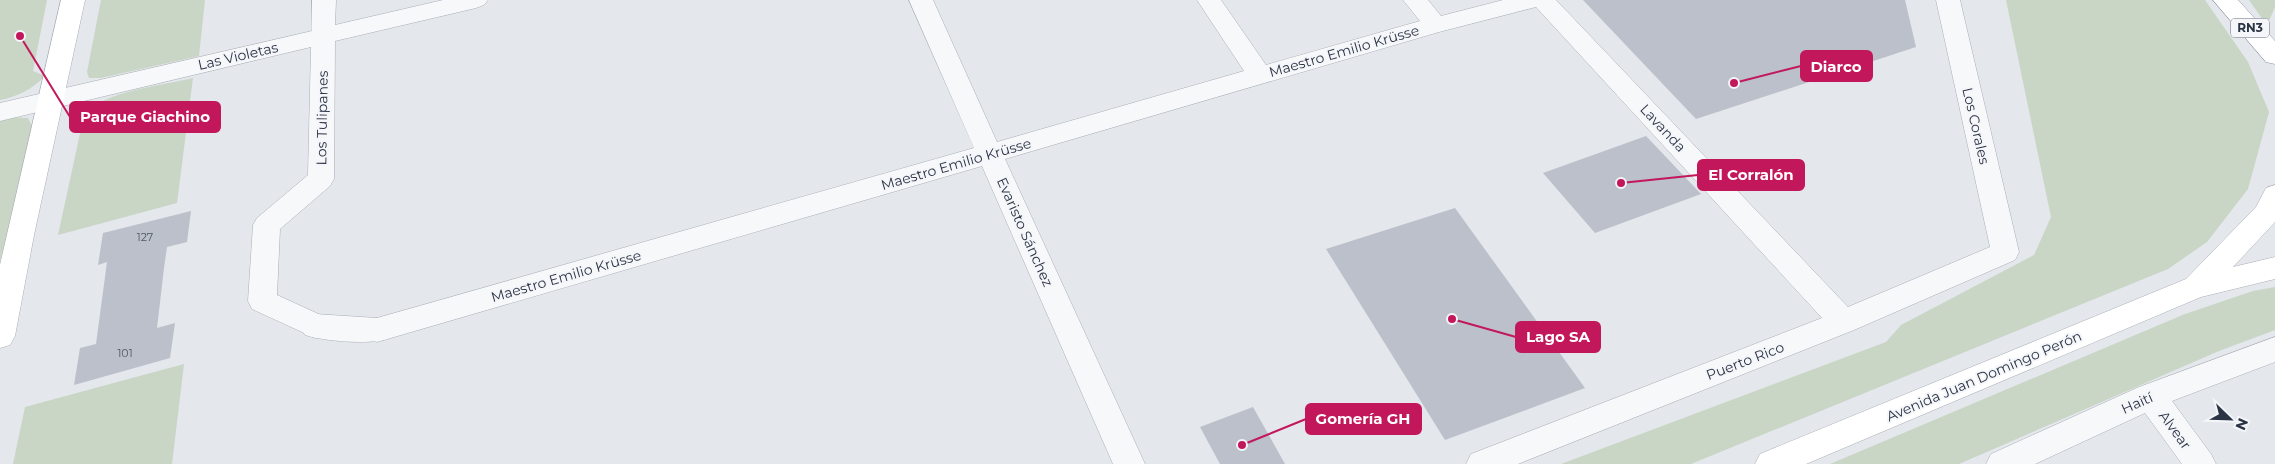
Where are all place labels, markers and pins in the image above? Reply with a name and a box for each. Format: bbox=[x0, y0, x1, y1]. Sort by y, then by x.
callout: Diarco bbox=[1801, 51, 1872, 81]
callout: Parque Giachino bbox=[70, 102, 220, 132]
callout: El Corralón bbox=[1698, 160, 1804, 190]
callout: Lago SA bbox=[1516, 322, 1600, 352]
callout: Gomería GH bbox=[1306, 404, 1421, 434]

